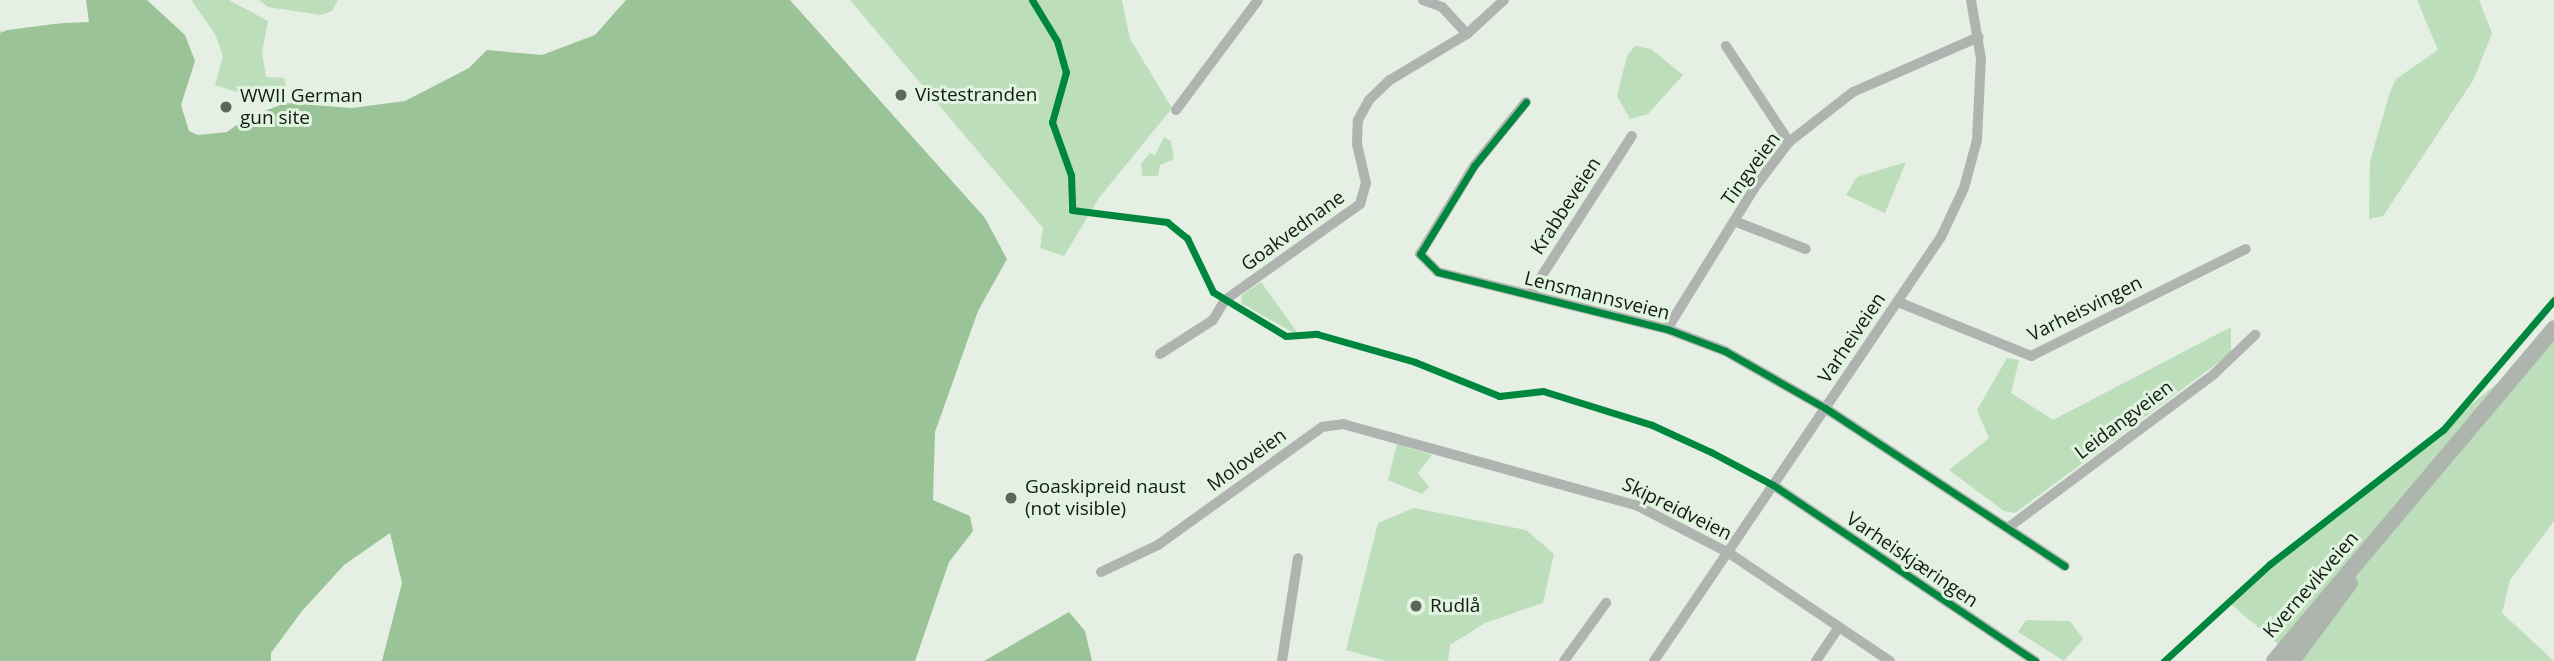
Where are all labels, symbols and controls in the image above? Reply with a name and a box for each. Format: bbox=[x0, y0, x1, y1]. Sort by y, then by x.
place label: Vistestranden bbox=[915, 84, 1037, 106]
place label: WWII German gun site bbox=[240, 85, 363, 129]
marker: Vistestranden bbox=[893, 87, 909, 103]
marker: WWII German gun site bbox=[218, 99, 234, 115]
street label: Tingveien bbox=[1717, 128, 1785, 210]
street label: Krabbeveien bbox=[1526, 153, 1606, 259]
street label: Goakvednane bbox=[1237, 186, 1349, 276]
street label: Lensmannsveien bbox=[1522, 267, 1672, 325]
street label: Varheisvingen bbox=[2024, 271, 2146, 347]
street label: Varheiveien bbox=[1813, 288, 1891, 388]
street label: Leidangveien bbox=[2070, 376, 2178, 464]
street label: Moloveien bbox=[1203, 424, 1291, 496]
street label: Skipreidveien bbox=[1619, 473, 1735, 545]
place label: Goaskipreid naust (not visible) bbox=[1025, 476, 1186, 520]
marker: Goaskipreid naust (not visible) bbox=[1003, 490, 1019, 506]
street label: Varheiskjæringen bbox=[1842, 508, 1982, 612]
street label: Kvernevikveien bbox=[2259, 527, 2363, 643]
place label: Rudlå bbox=[1430, 595, 1480, 617]
marker: Rudlå bbox=[1408, 598, 1424, 614]

